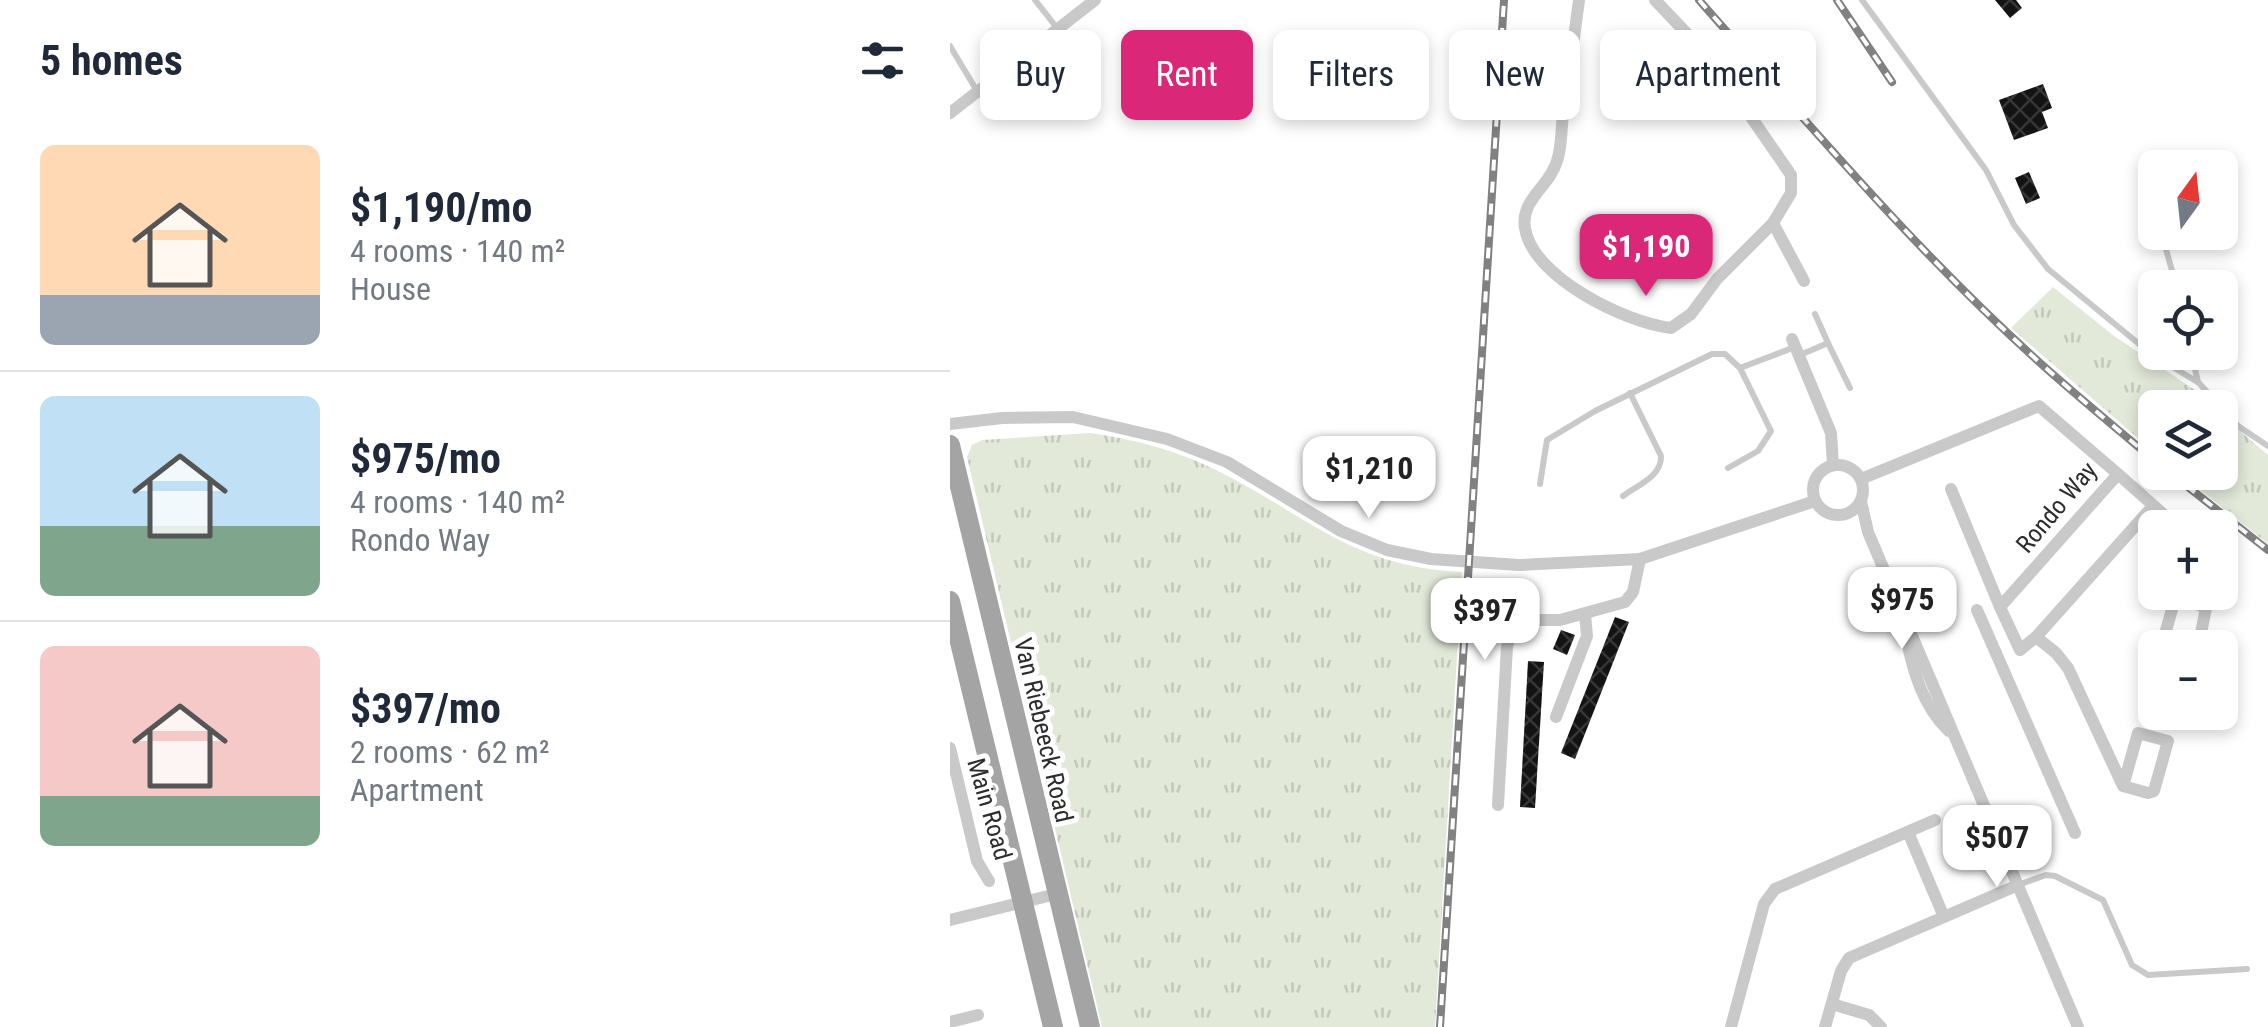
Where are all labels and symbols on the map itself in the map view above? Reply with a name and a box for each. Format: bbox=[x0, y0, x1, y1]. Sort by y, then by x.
north arrow bbox=[2138, 150, 2238, 250]
pin: $1,190 bbox=[1565, 214, 1727, 299]
pin: $1,210 bbox=[1288, 436, 1450, 521]
street label: Rondo Way bbox=[2010, 456, 2103, 559]
pin: $975 bbox=[1843, 567, 1961, 652]
pin: $397 bbox=[1426, 578, 1544, 663]
street label: Van Riebeeck Road bbox=[1008, 635, 1079, 825]
street label: Main Road bbox=[961, 755, 1018, 863]
pin: $507 bbox=[1938, 805, 2056, 890]

